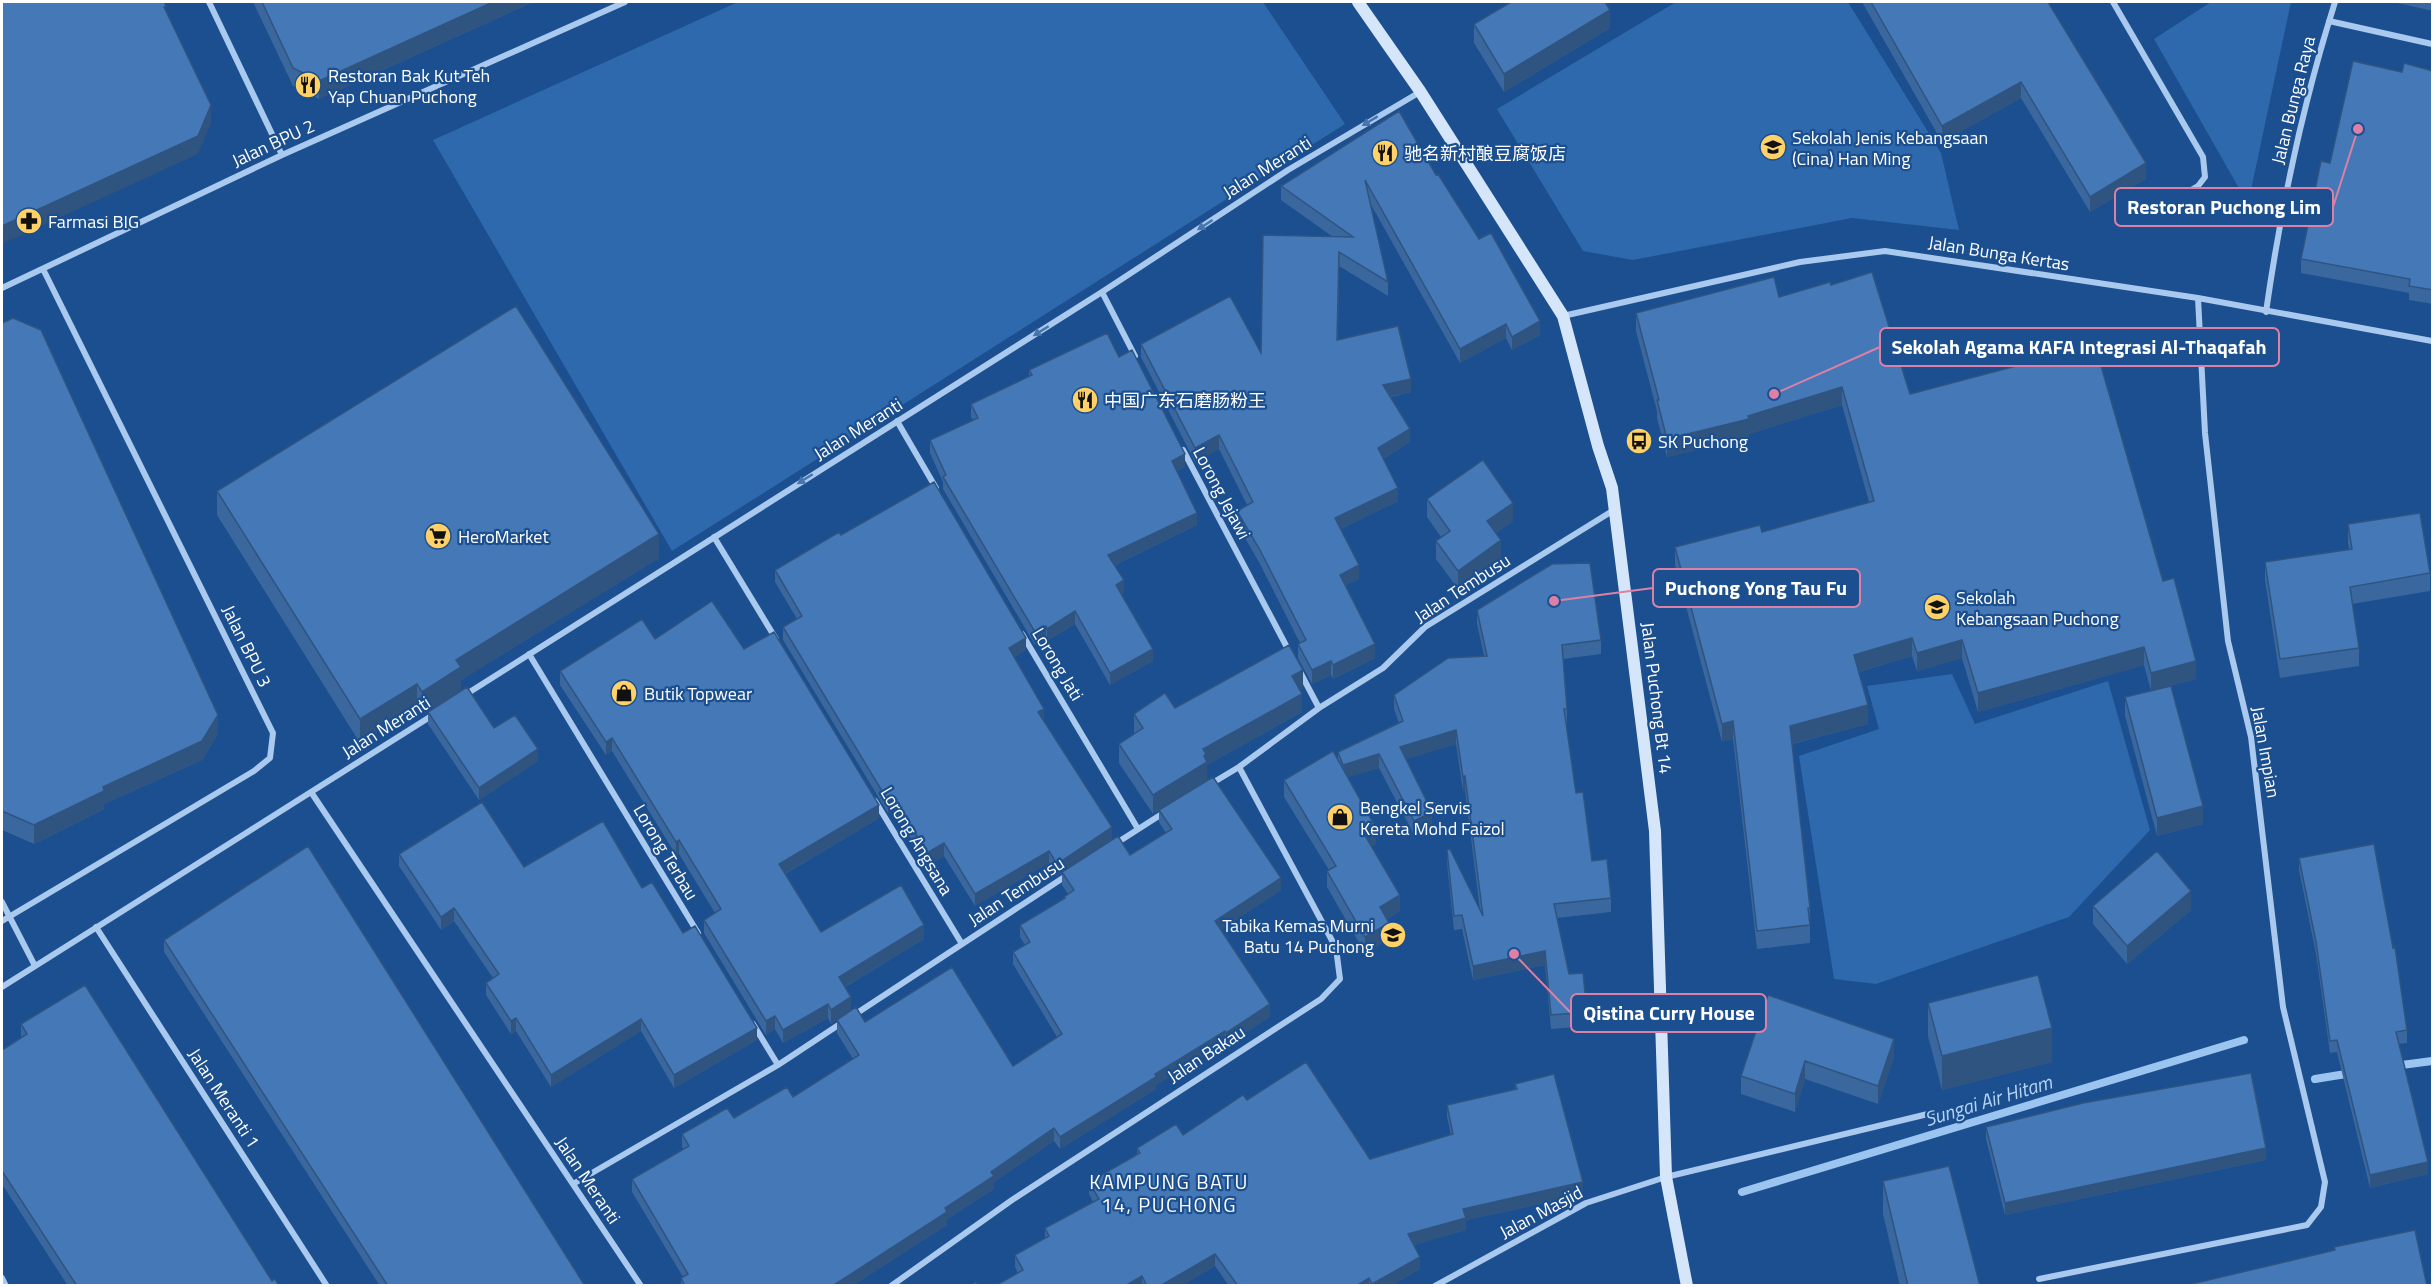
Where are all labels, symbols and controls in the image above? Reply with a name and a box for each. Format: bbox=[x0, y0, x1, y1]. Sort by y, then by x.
street label: Jalan Bunga Raya bbox=[2264, 33, 2322, 167]
place label: Restoran Bak Kut Teh Yap Chuan Puchong bbox=[328, 62, 490, 110]
restaurant icon: Restoran Bak Kut Teh Yap Chuan Puchong bbox=[293, 70, 323, 100]
street label: Jalan BPU 2 bbox=[227, 112, 319, 174]
one-way arrow bbox=[1362, 116, 1378, 127]
place label: Sekolah Jenis Kebangsaan (Cina) Han Ming bbox=[1792, 124, 1988, 172]
street label: Jalan Meranti bbox=[1217, 129, 1317, 205]
school or university icon: Sekolah Jenis Kebangsaan (Cina) Han Ming bbox=[1758, 132, 1788, 162]
restaurant icon: 驰名新村酿豆腐饭店 bbox=[1370, 138, 1400, 168]
place label: 驰名新村酿豆腐饭店 bbox=[1404, 140, 1566, 167]
callout: Restoran Puchong Lim bbox=[2115, 188, 2333, 226]
text: Restoran Puchong Lim bbox=[2127, 191, 2321, 222]
pharmacy icon: Farmasi BIG bbox=[14, 206, 44, 236]
place label: Farmasi BIG bbox=[48, 208, 139, 235]
one-way arrow bbox=[1197, 219, 1213, 230]
street label: Jalan Bunga Kertas bbox=[1926, 229, 2072, 277]
one-way arrow bbox=[1033, 325, 1049, 336]
callout: Sekolah Agama KAFA Integrasi Al-Thaqafah bbox=[1880, 328, 2279, 366]
text: Sekolah Agama KAFA Integrasi Al-Thaqafah bbox=[1892, 331, 2267, 362]
restaurant icon: 中国广东石磨肠粉王 bbox=[1070, 385, 1100, 415]
place label: 中国广东石磨肠粉王 bbox=[1104, 387, 1266, 414]
street label: Jalan Meranti bbox=[808, 391, 908, 467]
bus stop icon: SK Puchong bbox=[1624, 426, 1654, 456]
place label: SK Puchong bbox=[1658, 428, 1748, 455]
street label: Lorong Jejawi bbox=[1186, 442, 1258, 544]
one-way arrow bbox=[797, 474, 813, 485]
supermarket icon: HeroMarket bbox=[423, 521, 453, 551]
place label: HeroMarket bbox=[458, 523, 549, 550]
street label: Jalan Tembusu bbox=[1409, 547, 1515, 629]
callout: Puchong Yong Tau Fu bbox=[1653, 569, 1860, 607]
text: Puchong Yong Tau Fu bbox=[1665, 572, 1847, 603]
place label: Sekolah Kebangsaan Puchong bbox=[1956, 584, 2119, 632]
school or university icon: Sekolah Kebangsaan Puchong bbox=[1922, 592, 1952, 622]
street label: Jalan BPU 3 bbox=[215, 600, 279, 692]
street label: Jalan Puchong Bt 14 bbox=[1634, 621, 1680, 775]
street label: Lorong Jati bbox=[1026, 622, 1090, 706]
shop icon: Butik Topwear bbox=[609, 678, 639, 708]
place label: Butik Topwear bbox=[644, 680, 752, 707]
street label: Jalan Meranti bbox=[336, 689, 436, 765]
street label: Jalan Impian bbox=[2245, 704, 2287, 800]
street label: Lorong Angsana bbox=[874, 782, 960, 900]
place label: Bengkel Servis Kereta Mohd Faizol bbox=[1360, 794, 1505, 842]
street label: Lorong Terbau bbox=[627, 799, 705, 905]
shop icon: Bengkel Servis Kereta Mohd Faizol bbox=[1325, 802, 1355, 832]
street label: Jalan Tembusu bbox=[963, 850, 1069, 932]
place label: Tabika Kemas Murni Batu 14 Puchong bbox=[1222, 912, 1374, 960]
school or university icon: Tabika Kemas Murni Batu 14 Puchong bbox=[1378, 920, 1408, 950]
callout: Qistina Curry House bbox=[1571, 994, 1766, 1032]
text: Qistina Curry House bbox=[1583, 997, 1755, 1028]
street label: Jalan Bakau bbox=[1162, 1019, 1250, 1089]
street label: Jalan Meranti 1 bbox=[182, 1043, 266, 1153]
water label: Sungai Air Hitam bbox=[1920, 1066, 2056, 1134]
street label: Jalan Meranti bbox=[549, 1131, 627, 1229]
district label: KAMPUNG BATU 14, PUCHONG bbox=[1089, 1166, 1249, 1220]
street label: Jalan Masjid bbox=[1495, 1179, 1587, 1245]

